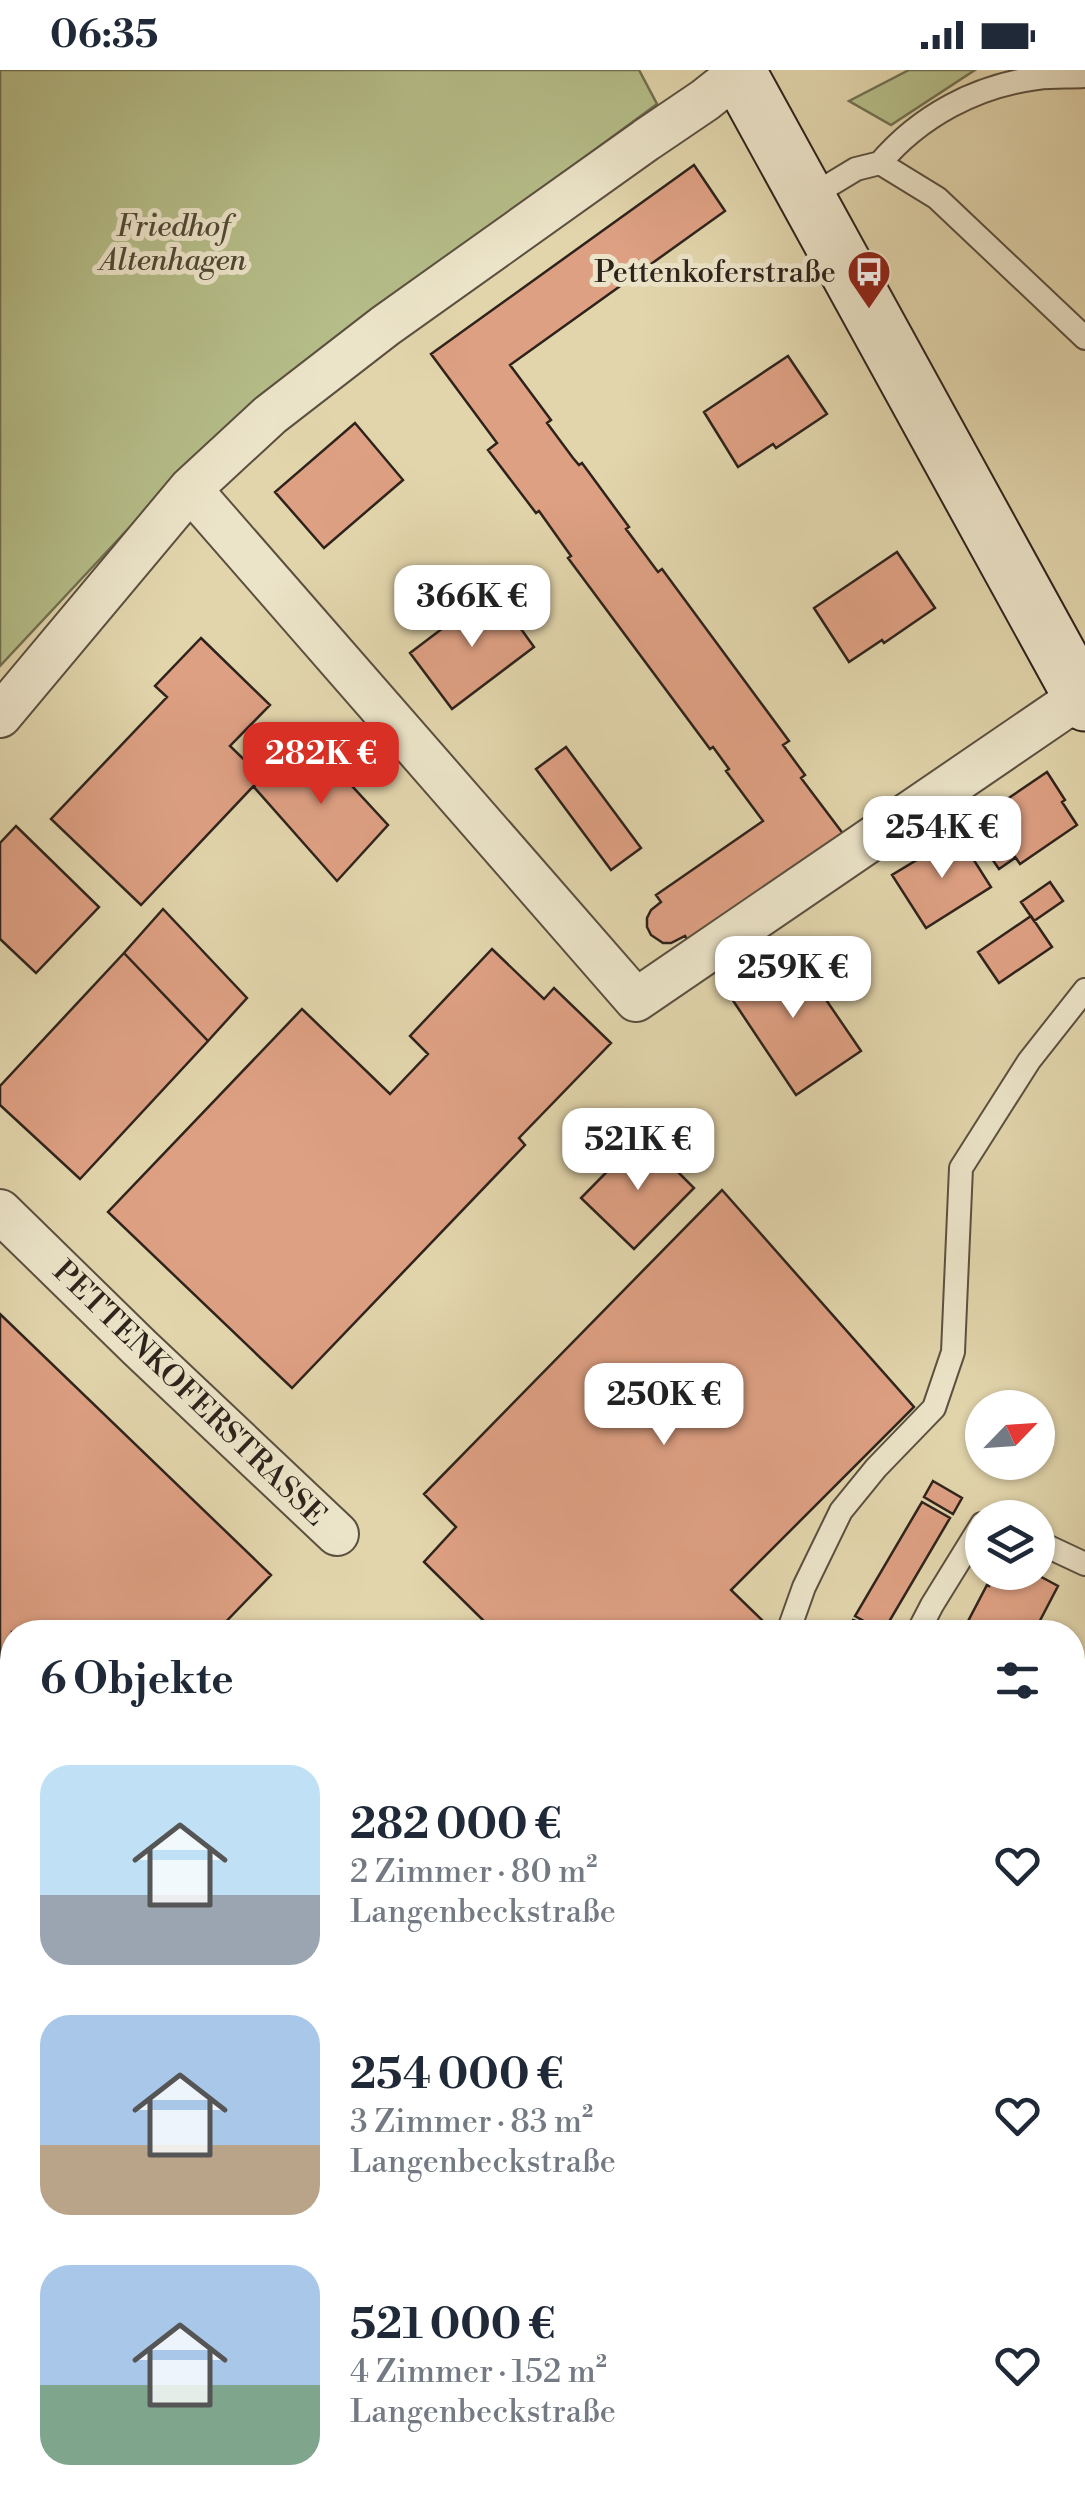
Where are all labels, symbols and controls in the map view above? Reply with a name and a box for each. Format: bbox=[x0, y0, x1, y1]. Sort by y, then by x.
text: 06:35 bbox=[50, 12, 158, 59]
park label: Friedhof Altenhagen bbox=[97, 208, 246, 280]
bus stop icon: Pettenkoferstraße bbox=[846, 249, 892, 310]
place label: Pettenkoferstraße bbox=[594, 254, 836, 292]
pin: 366K € bbox=[391, 565, 553, 650]
text: 366K € bbox=[416, 577, 528, 617]
pin: 282K € bbox=[240, 722, 402, 807]
text: 282K € bbox=[265, 734, 377, 774]
pin: 254K € bbox=[861, 796, 1023, 881]
text: 254K € bbox=[885, 808, 999, 848]
pin: 259K € bbox=[712, 936, 874, 1021]
text: 259K € bbox=[737, 948, 849, 988]
pin: 521K € bbox=[557, 1108, 719, 1193]
text: 521K € bbox=[584, 1120, 692, 1160]
street label: PETTENKOFERSTRASSE bbox=[44, 1253, 334, 1534]
pin: 250K € bbox=[583, 1363, 745, 1448]
text: 250K € bbox=[606, 1375, 722, 1415]
north arrow bbox=[965, 1390, 1055, 1480]
map controls bbox=[965, 1390, 1055, 1590]
button: layers bbox=[965, 1500, 1055, 1590]
icon: filters bbox=[990, 1653, 1045, 1708]
text: 6 Objekte bbox=[40, 1654, 234, 1707]
text: 282 000 € bbox=[350, 1799, 562, 1852]
icon: home bbox=[120, 1805, 240, 1925]
icon: heart bbox=[990, 1838, 1045, 1893]
text: 2 Zimmer · 80 m² bbox=[350, 1852, 597, 1892]
text: Langenbeckstraße bbox=[350, 1892, 616, 1932]
text: 254 000 € bbox=[350, 2049, 564, 2102]
icon: home bbox=[120, 2055, 240, 2175]
icon: heart bbox=[990, 2088, 1045, 2143]
text: 3 Zimmer · 83 m² bbox=[350, 2102, 593, 2142]
text: Langenbeckstraße bbox=[350, 2142, 616, 2182]
text: 521 000 € bbox=[350, 2299, 555, 2352]
icon: home bbox=[120, 2305, 240, 2425]
icon: heart bbox=[990, 2338, 1045, 2393]
text: 4 Zimmer · 152 m² bbox=[350, 2352, 607, 2392]
text: Langenbeckstraße bbox=[350, 2392, 616, 2432]

